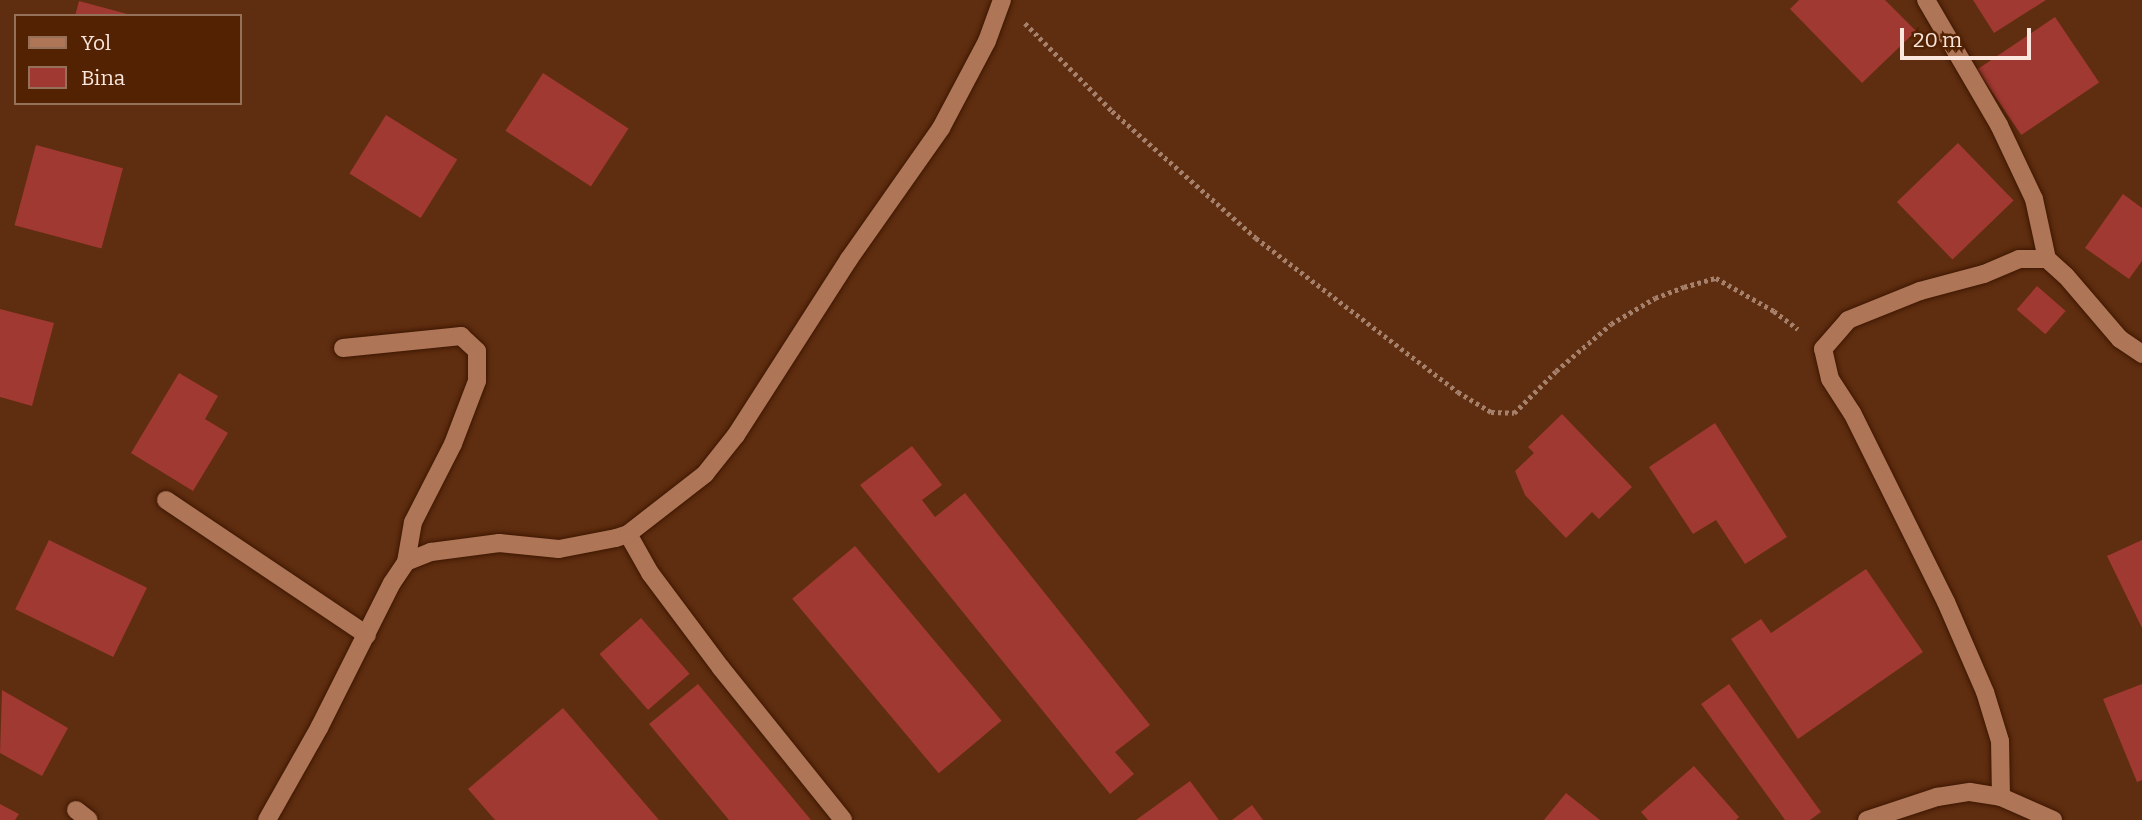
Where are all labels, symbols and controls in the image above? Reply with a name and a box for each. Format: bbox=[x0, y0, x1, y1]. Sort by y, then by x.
legend bbox=[14, 14, 242, 105]
scale bar bbox=[1904, 14, 2035, 58]
text: 20 m bbox=[1913, 27, 1962, 53]
text: Yol bbox=[81, 30, 111, 56]
text: Bina bbox=[81, 65, 125, 91]

